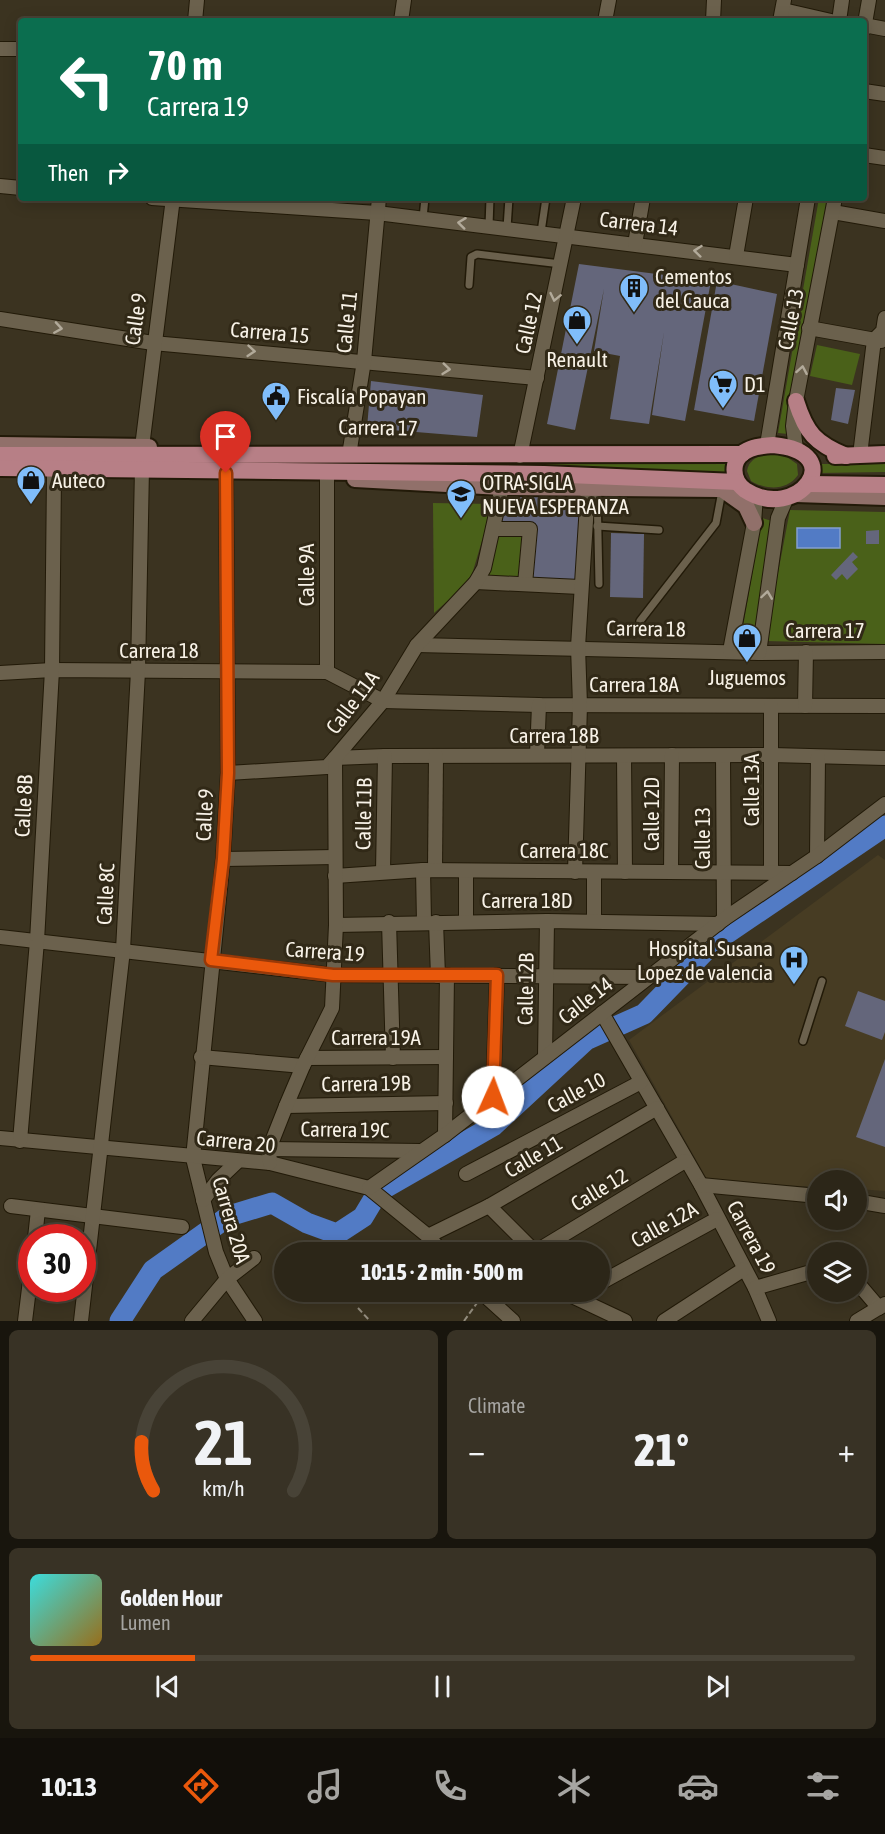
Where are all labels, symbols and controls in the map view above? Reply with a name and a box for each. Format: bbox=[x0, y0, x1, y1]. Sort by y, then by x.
text: 70 m bbox=[147, 41, 222, 89]
icon: left bbox=[48, 42, 126, 120]
text: Carrera 19 bbox=[147, 91, 249, 122]
icon: right bbox=[101, 156, 134, 189]
text: Then bbox=[48, 160, 89, 186]
street label: Carrera 14 bbox=[598, 206, 680, 240]
one-way arrow bbox=[458, 217, 467, 230]
one-way arrow bbox=[693, 245, 702, 258]
place label: Cementos del Cauca bbox=[655, 264, 732, 312]
building icon: Cementos del Cauca bbox=[618, 272, 650, 314]
street label: Calle 13 bbox=[772, 286, 808, 352]
street label: Calle 11 bbox=[331, 290, 361, 354]
street label: Calle 12 bbox=[510, 290, 546, 356]
street label: Calle 9 bbox=[119, 291, 151, 347]
one-way arrow bbox=[549, 291, 562, 301]
shop icon: Renault bbox=[561, 304, 593, 346]
street label: Carrera 15 bbox=[229, 317, 311, 347]
one-way arrow bbox=[52, 321, 62, 334]
one-way arrow bbox=[247, 344, 256, 357]
place label: Renault bbox=[546, 347, 608, 371]
one-way arrow bbox=[441, 362, 450, 375]
one-way arrow bbox=[795, 366, 807, 375]
supermarket icon: D1 bbox=[707, 368, 739, 410]
place label: D1 bbox=[744, 372, 766, 396]
public building icon: Fiscalía Popayan bbox=[260, 380, 292, 422]
place label: Fiscalía Popayan bbox=[297, 384, 426, 408]
pin bbox=[200, 411, 251, 473]
street label: Carrera 17 bbox=[338, 414, 418, 440]
icon: arrive bbox=[209, 420, 242, 453]
shop icon: Auteco bbox=[15, 464, 47, 506]
place label: Auteco bbox=[52, 468, 105, 492]
place label: OTRA-SIGLA NUEVA ESPERANZA bbox=[482, 470, 629, 518]
school or university icon: OTRA-SIGLA NUEVA ESPERANZA bbox=[445, 478, 477, 520]
street label: Calle 9A bbox=[294, 543, 318, 606]
one-way arrow bbox=[761, 591, 773, 600]
street label: Carrera 18 bbox=[606, 615, 686, 641]
street label: Carrera 17 bbox=[785, 618, 865, 642]
shop icon: Juguemos bbox=[731, 622, 763, 664]
street label: Carrera 18 bbox=[119, 638, 199, 662]
street label: Calle 11A bbox=[321, 665, 384, 738]
place label: Juguemos bbox=[708, 665, 786, 689]
street label: Carrera 18A bbox=[589, 672, 679, 696]
street label: Carrera 18B bbox=[509, 723, 599, 747]
street label: Calle 13A bbox=[739, 753, 763, 826]
street label: Calle 8B bbox=[9, 774, 37, 838]
street label: Calle 12D bbox=[639, 777, 663, 851]
street label: Calle 11B bbox=[350, 778, 376, 850]
street label: Calle 9 bbox=[191, 788, 217, 842]
street label: Calle 13 bbox=[690, 807, 714, 869]
street label: Carrera 18C bbox=[520, 838, 609, 862]
street label: Calle 8C bbox=[91, 862, 119, 926]
street label: Carrera 18D bbox=[481, 888, 573, 912]
street label: Carrera 19 bbox=[285, 936, 365, 966]
place label: Hospital Susana Lopez de valencia bbox=[637, 936, 773, 984]
hospital icon: Hospital Susana Lopez de valencia bbox=[778, 944, 810, 986]
street label: Calle 12B bbox=[512, 953, 538, 1025]
street label: Calle 14 bbox=[553, 971, 617, 1029]
street label: Carrera 19A bbox=[331, 1025, 421, 1049]
position arrow bbox=[461, 1065, 525, 1129]
street label: Calle 10 bbox=[543, 1067, 609, 1117]
street label: Carrera 19B bbox=[321, 1070, 411, 1096]
street label: Carrera 19C bbox=[300, 1116, 390, 1142]
street label: Carrera 20 bbox=[195, 1125, 277, 1157]
street label: Calle 11 bbox=[500, 1130, 566, 1182]
street label: Calle 12 bbox=[566, 1163, 632, 1215]
map controls bbox=[807, 1170, 867, 1302]
button: sound bbox=[807, 1170, 867, 1230]
street label: Carrera 20A bbox=[208, 1174, 256, 1267]
street label: Calle 12A bbox=[626, 1196, 702, 1252]
street label: Carrera 19 bbox=[723, 1196, 781, 1278]
speed limit sign: 30 bbox=[18, 1224, 96, 1302]
button: layers bbox=[807, 1242, 867, 1302]
text: 10:15 · 2 min · 500 m bbox=[361, 1259, 523, 1285]
text: Climate bbox=[468, 1394, 525, 1417]
text: 21 bbox=[194, 1407, 253, 1478]
text: 21° bbox=[634, 1424, 689, 1476]
text: − bbox=[468, 1431, 485, 1469]
text: + bbox=[838, 1431, 855, 1469]
text: km/h bbox=[202, 1477, 245, 1502]
text: Golden Hour bbox=[120, 1585, 222, 1611]
text: Lumen bbox=[120, 1611, 171, 1634]
icon: previous bbox=[151, 1670, 184, 1703]
icon: pause bbox=[426, 1670, 459, 1703]
icon: next bbox=[701, 1670, 734, 1703]
icon: directions bbox=[180, 1765, 222, 1807]
icon: music bbox=[304, 1765, 346, 1807]
icon: phone bbox=[429, 1765, 471, 1807]
icon: climate bbox=[553, 1765, 595, 1807]
icon: car bbox=[677, 1765, 719, 1807]
icon: filters bbox=[802, 1765, 844, 1807]
text: 10:13 bbox=[41, 1771, 97, 1802]

